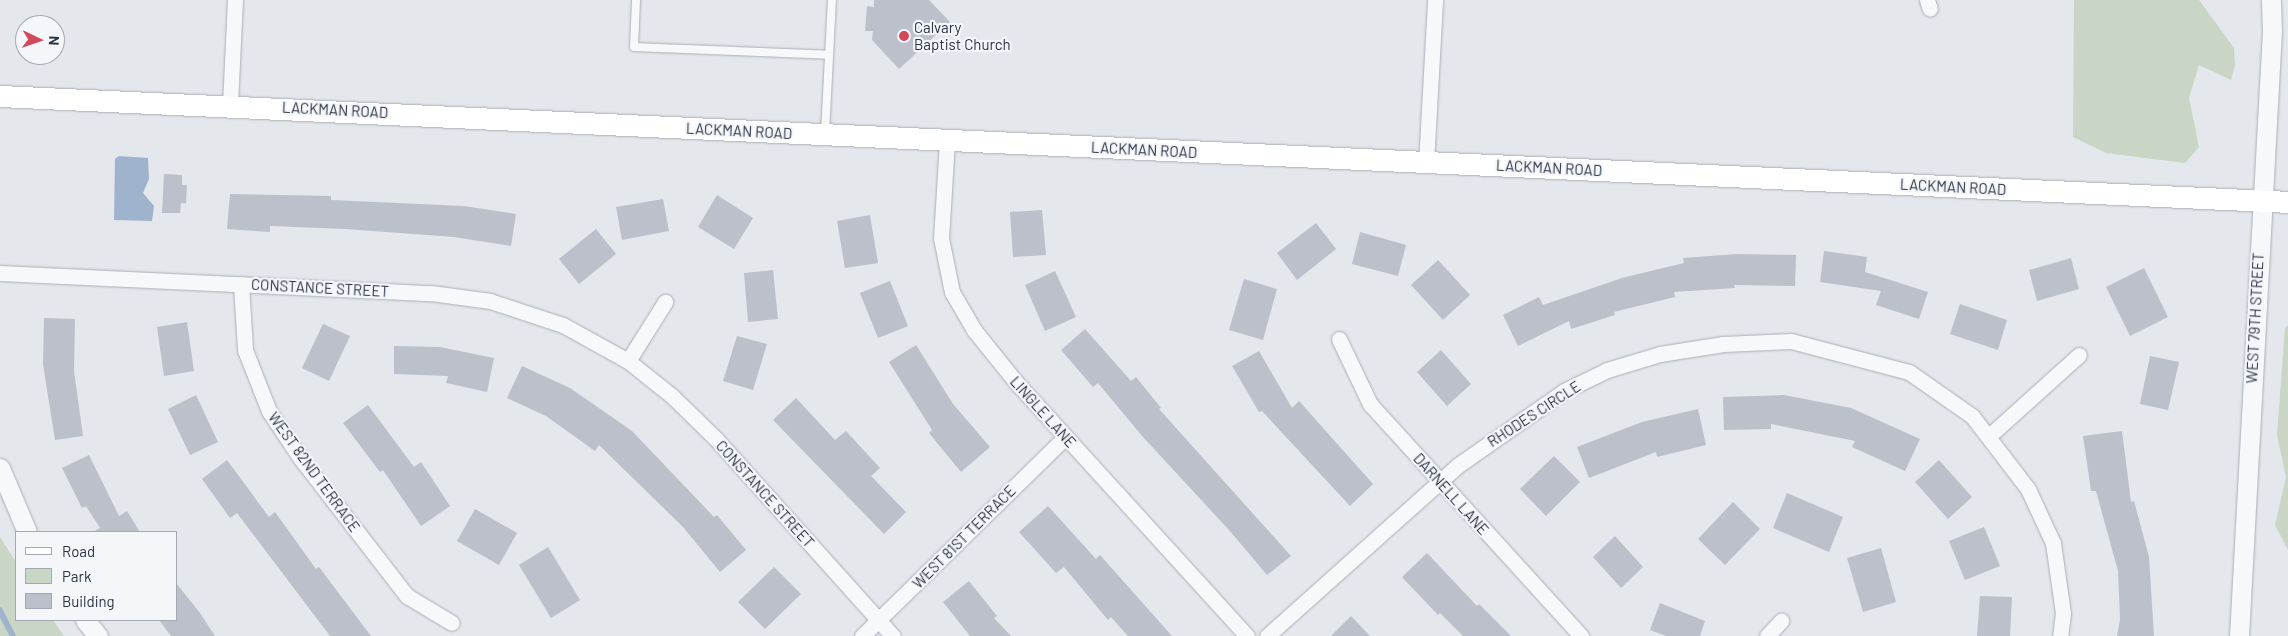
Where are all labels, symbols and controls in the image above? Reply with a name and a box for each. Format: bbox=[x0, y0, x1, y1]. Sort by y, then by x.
north arrow bbox=[15, 15, 65, 65]
place label: Calvary Baptist Church bbox=[914, 18, 1011, 53]
marker: Calvary Baptist Church bbox=[898, 30, 910, 42]
text: N bbox=[46, 36, 63, 46]
street label: LACKMAN ROAD bbox=[282, 98, 388, 122]
street label: LACKMAN ROAD bbox=[686, 119, 792, 143]
street label: LACKMAN ROAD bbox=[1091, 138, 1197, 162]
street label: LACKMAN ROAD bbox=[1496, 156, 1602, 180]
street label: LACKMAN ROAD bbox=[1900, 175, 2006, 199]
street label: WEST 79TH STREET bbox=[2243, 252, 2267, 384]
street label: CONSTANCE STREET bbox=[251, 275, 389, 301]
street label: LINGLE LANE bbox=[1006, 373, 1080, 451]
street label: RHODES CIRCLE bbox=[1484, 377, 1584, 451]
street label: WEST 82ND TERRACE bbox=[264, 409, 364, 535]
street label: CONSTANCE STREET bbox=[712, 437, 818, 551]
street label: DARNELL LANE bbox=[1410, 450, 1492, 538]
street label: WEST 81ST TERRACE bbox=[909, 482, 1019, 592]
legend bbox=[15, 531, 178, 621]
text: Road bbox=[62, 542, 95, 560]
text: Park bbox=[62, 567, 91, 585]
text: Building bbox=[62, 592, 115, 610]

